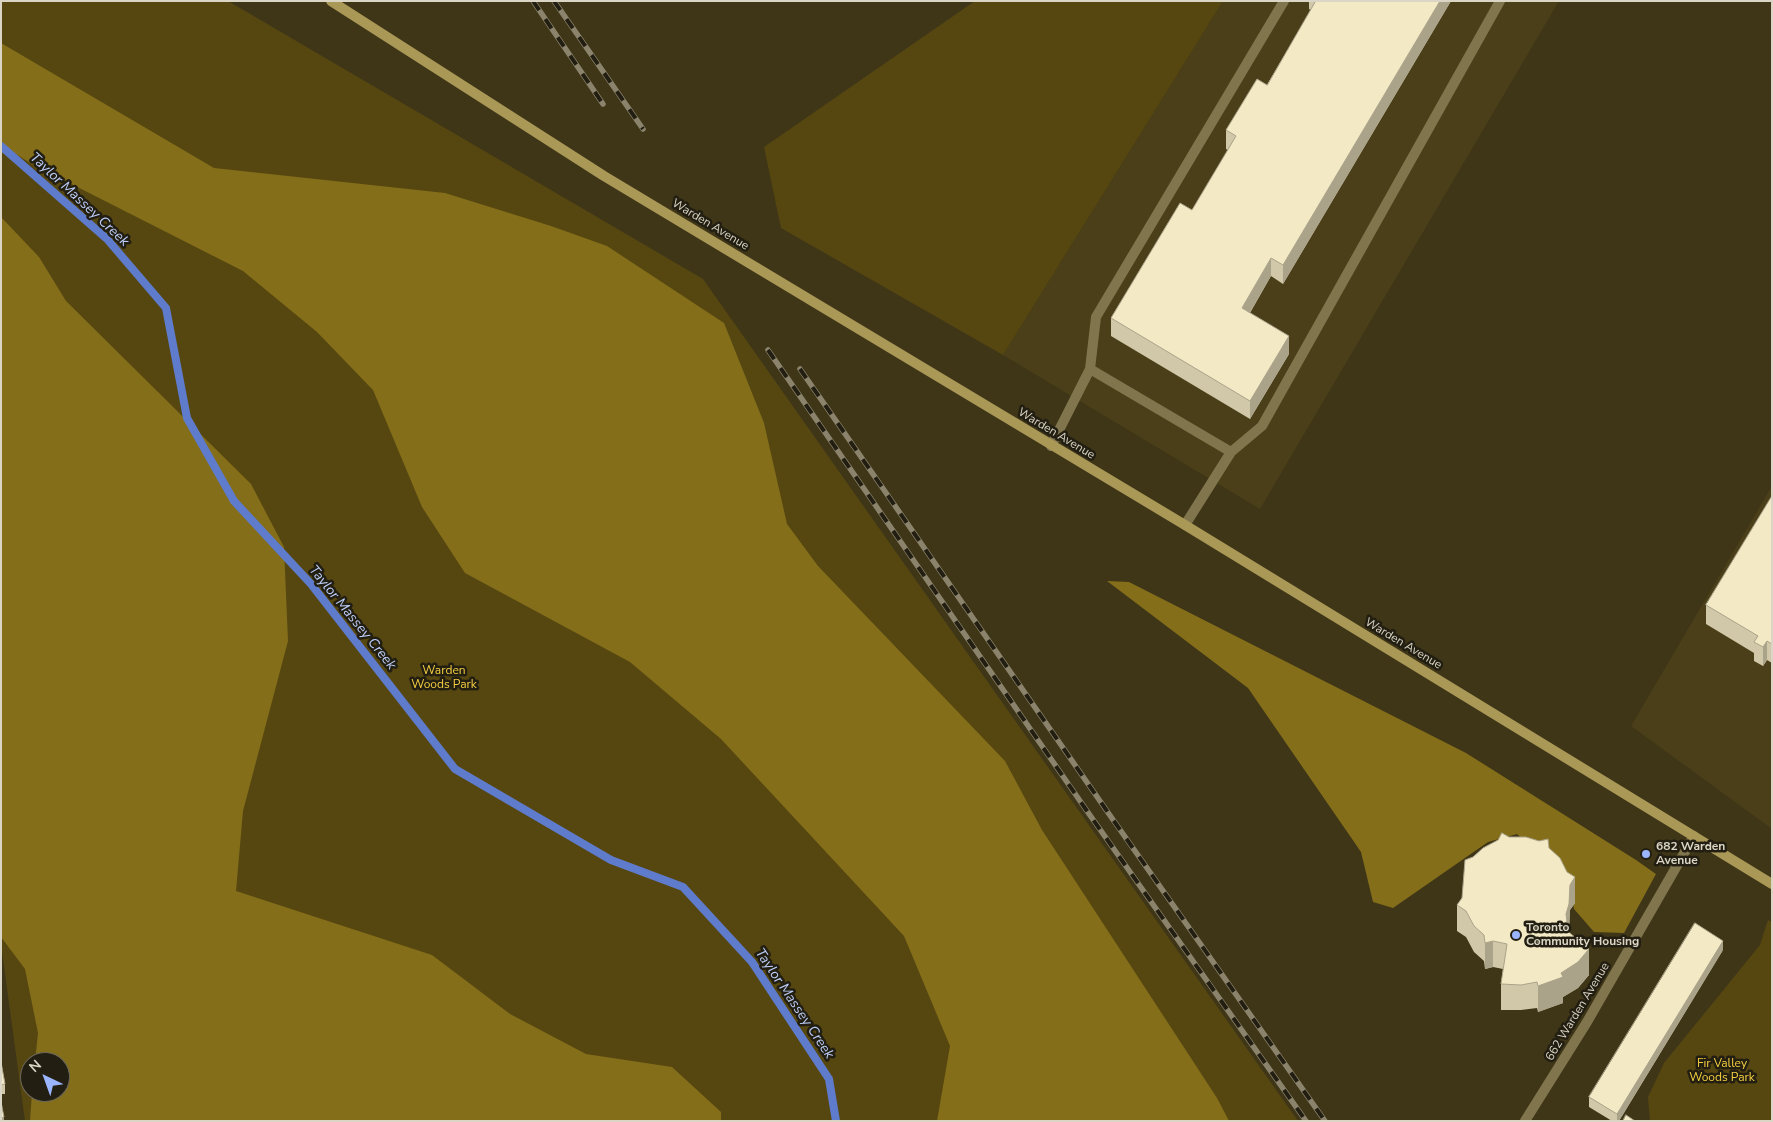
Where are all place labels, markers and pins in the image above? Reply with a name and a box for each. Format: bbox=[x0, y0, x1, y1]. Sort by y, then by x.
place label: 682 Warden Avenue bbox=[1656, 840, 1725, 868]
marker: 682 Warden Avenue bbox=[1640, 848, 1652, 860]
place label: Toronto Community Housing bbox=[1526, 921, 1639, 949]
marker: Toronto Community Housing bbox=[1510, 929, 1522, 941]

